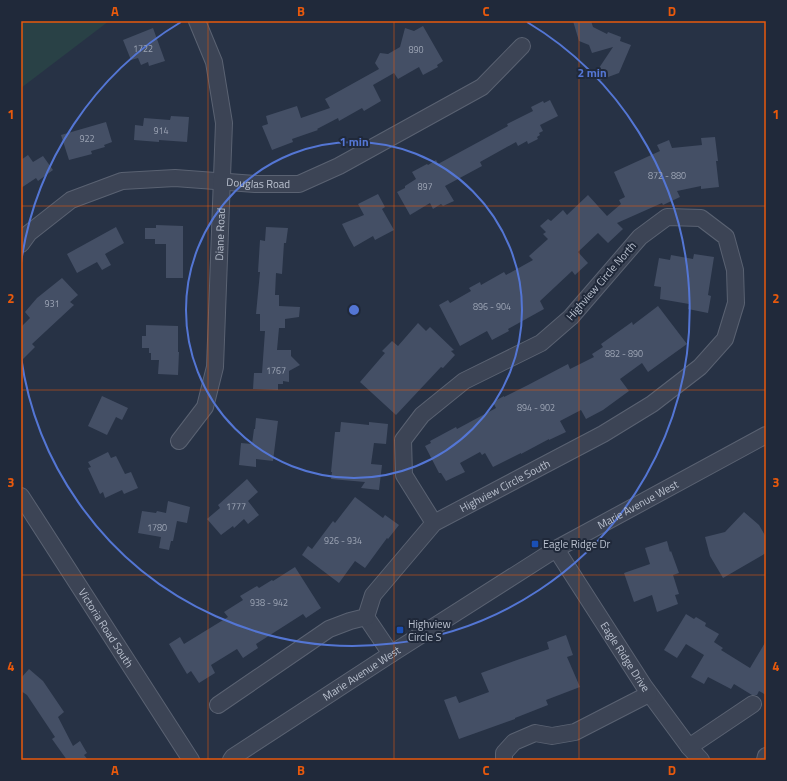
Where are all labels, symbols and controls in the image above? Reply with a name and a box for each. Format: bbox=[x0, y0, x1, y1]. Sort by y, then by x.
text: A bbox=[111, 1, 119, 21]
text: B bbox=[297, 1, 305, 21]
text: C bbox=[482, 1, 490, 21]
text: D bbox=[668, 1, 676, 21]
house number: 1722 bbox=[133, 42, 153, 55]
house number: 890 bbox=[408, 43, 424, 56]
text: 2 min bbox=[577, 63, 607, 82]
text: 1 bbox=[7, 104, 15, 124]
text: 1 bbox=[772, 104, 780, 124]
house number: 914 bbox=[153, 124, 169, 137]
house number: 922 bbox=[79, 132, 95, 145]
text: 1 min bbox=[339, 132, 369, 151]
house number: 872 - 880 bbox=[648, 169, 686, 182]
street label: Douglas Road bbox=[226, 174, 290, 192]
house number: 897 bbox=[417, 180, 433, 193]
street label: Diane Road bbox=[211, 207, 229, 261]
street label: Highview Circle North bbox=[562, 238, 640, 324]
text: 2 bbox=[7, 288, 15, 308]
text: 2 bbox=[772, 288, 780, 308]
house number: 931 bbox=[44, 297, 60, 310]
house number: 896 - 904 bbox=[473, 300, 511, 313]
centre of rings bbox=[347, 303, 361, 317]
house number: 882 - 890 bbox=[605, 347, 643, 360]
house number: 1767 bbox=[266, 364, 286, 377]
house number: 894 - 902 bbox=[517, 401, 555, 414]
street label: Highview Circle South bbox=[457, 455, 553, 516]
text: 3 bbox=[7, 472, 15, 492]
text: 3 bbox=[772, 472, 780, 492]
street label: Marie Avenue West bbox=[595, 476, 681, 533]
house number: 1777 bbox=[226, 500, 246, 513]
house number: 1780 bbox=[147, 521, 167, 534]
house number: 926 - 934 bbox=[324, 534, 362, 547]
place label: Eagle Ridge Dr bbox=[543, 536, 610, 552]
marker: Eagle Ridge Dr bbox=[530, 539, 540, 549]
street label: Victoria Road South bbox=[75, 585, 137, 671]
house number: 938 - 942 bbox=[250, 596, 288, 609]
place label: Highview Circle S bbox=[408, 616, 452, 645]
street label: Eagle Ridge Drive bbox=[597, 618, 654, 695]
marker: Highview Circle S bbox=[395, 625, 405, 635]
street label: Marie Avenue West bbox=[319, 642, 404, 704]
text: 4 bbox=[7, 656, 15, 676]
text: 4 bbox=[772, 656, 780, 676]
text: A bbox=[111, 760, 119, 780]
text: B bbox=[297, 760, 305, 780]
text: C bbox=[482, 760, 490, 780]
text: D bbox=[668, 760, 676, 780]

